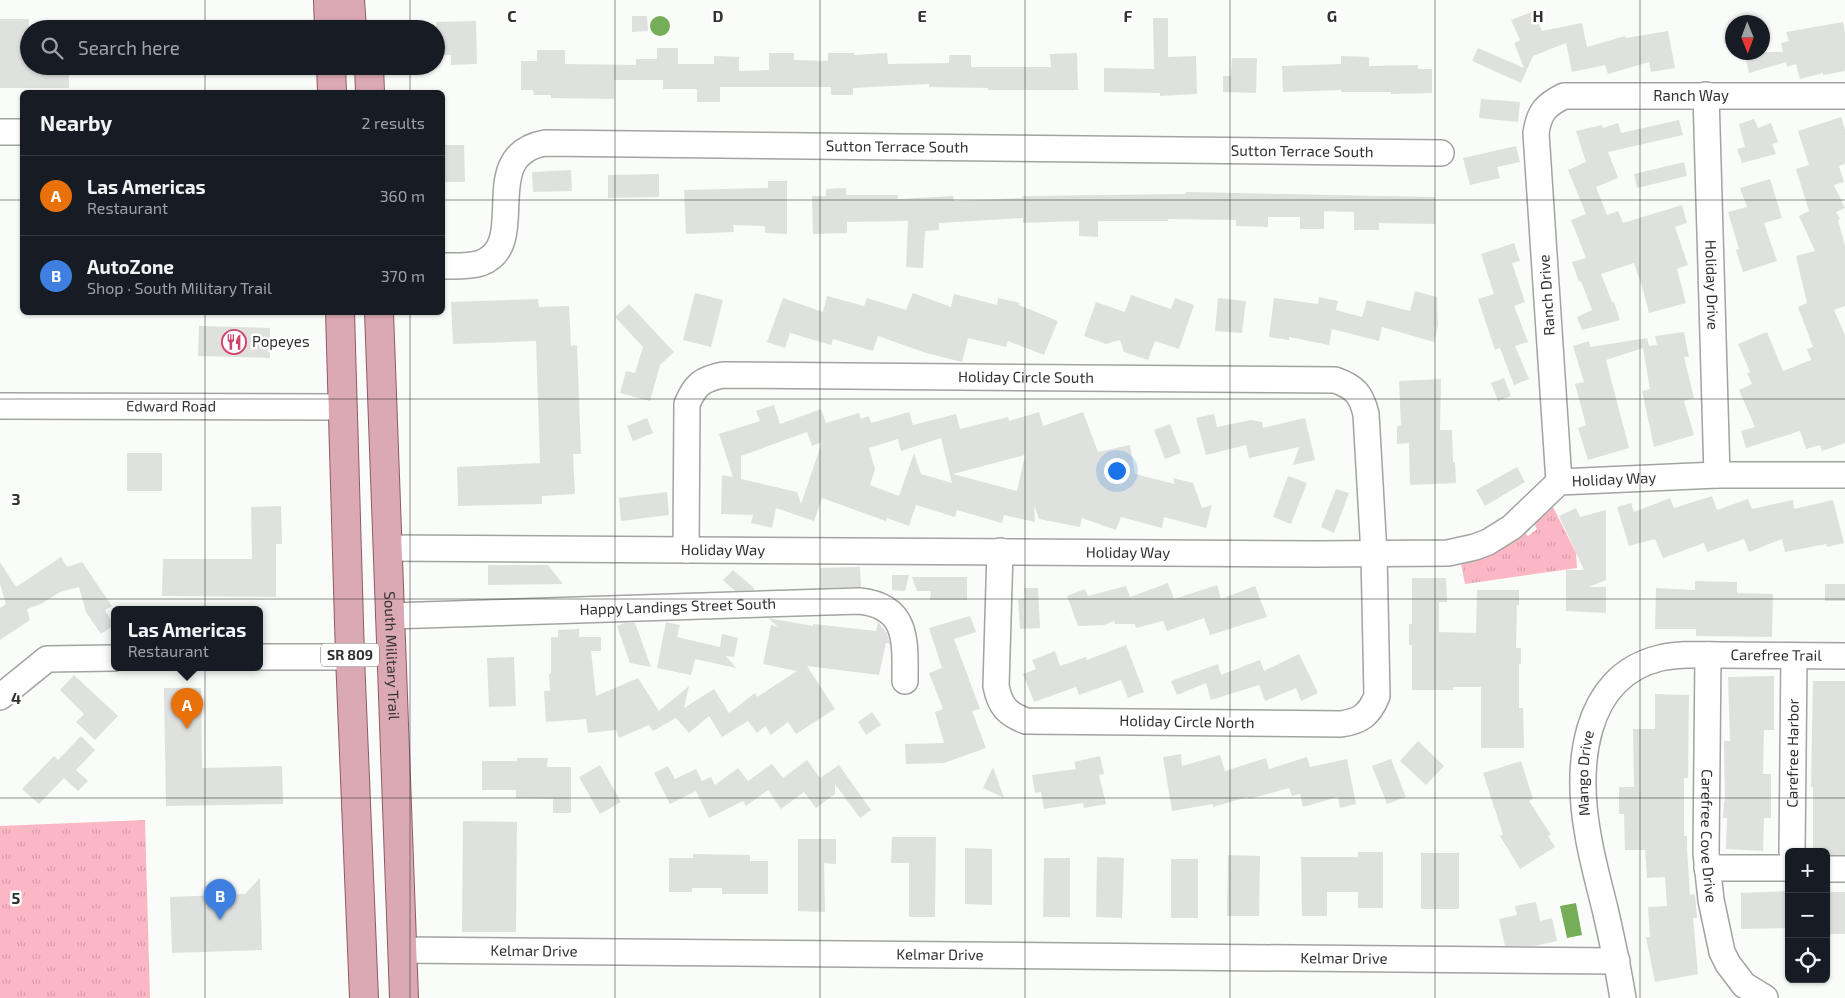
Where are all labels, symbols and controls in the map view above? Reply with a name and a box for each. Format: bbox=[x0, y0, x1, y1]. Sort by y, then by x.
text: C bbox=[507, 6, 517, 25]
text: D bbox=[713, 6, 724, 25]
text: E bbox=[917, 6, 927, 25]
text: F bbox=[1124, 6, 1133, 25]
text: G bbox=[1327, 6, 1337, 25]
text: H bbox=[1532, 6, 1544, 25]
north arrow bbox=[1725, 15, 1770, 60]
search box bbox=[20, 20, 445, 75]
icon: search bbox=[38, 34, 66, 62]
text: Search here bbox=[78, 36, 180, 59]
street label: Ranch Way bbox=[1653, 86, 1729, 104]
text: Nearby bbox=[40, 110, 112, 135]
text: 2 results bbox=[362, 113, 425, 132]
street label: Sutton Terrace South bbox=[826, 136, 969, 156]
street label: Sutton Terrace South bbox=[1231, 141, 1374, 160]
text: Las Americas bbox=[87, 175, 206, 198]
text: A bbox=[51, 186, 61, 205]
text: 360 m bbox=[380, 186, 425, 205]
text: Restaurant bbox=[87, 198, 168, 217]
street label: Holiday Drive bbox=[1702, 240, 1723, 330]
street label: Ranch Drive bbox=[1534, 254, 1558, 336]
text: AutoZone bbox=[87, 255, 174, 278]
text: B bbox=[51, 266, 61, 285]
text: 370 m bbox=[381, 266, 425, 285]
text: Shop · South Military Trail bbox=[87, 278, 272, 297]
restaurant icon: Popeyes bbox=[221, 329, 247, 355]
place label: Popeyes bbox=[252, 332, 310, 350]
street label: Holiday Circle South bbox=[958, 367, 1094, 386]
street label: Edward Road bbox=[126, 396, 216, 415]
your location bbox=[1104, 458, 1130, 484]
street label: Holiday Way bbox=[1571, 468, 1657, 489]
text: 3 bbox=[11, 489, 21, 508]
street label: Holiday Way bbox=[681, 540, 765, 558]
street label: Holiday Way bbox=[1086, 543, 1170, 561]
street label: South Military Trail bbox=[381, 591, 404, 721]
street label: Happy Landings Street South bbox=[579, 594, 776, 618]
popup bbox=[111, 606, 263, 671]
text: Las Americas bbox=[128, 618, 246, 641]
text: Restaurant bbox=[128, 641, 209, 660]
road number: SR 809 bbox=[321, 644, 379, 666]
street label: Carefree Trail bbox=[1730, 645, 1822, 664]
text: 4 bbox=[11, 688, 21, 707]
pin: A bbox=[171, 688, 203, 729]
street label: Carefree Harbor bbox=[1782, 698, 1802, 808]
street label: Holiday Circle North bbox=[1119, 711, 1255, 731]
street label: Mango Drive bbox=[1573, 728, 1597, 817]
street label: Carefree Cove Drive bbox=[1698, 769, 1721, 903]
map controls bbox=[1785, 848, 1830, 983]
button: + bbox=[1785, 848, 1830, 893]
pin: B bbox=[204, 879, 236, 920]
text: 5 bbox=[12, 888, 21, 907]
button: − bbox=[1785, 893, 1830, 938]
button: locate bbox=[1785, 938, 1830, 983]
street label: Kelmar Drive bbox=[490, 941, 578, 960]
street label: Kelmar Drive bbox=[896, 944, 984, 963]
street label: Kelmar Drive bbox=[1300, 948, 1388, 967]

